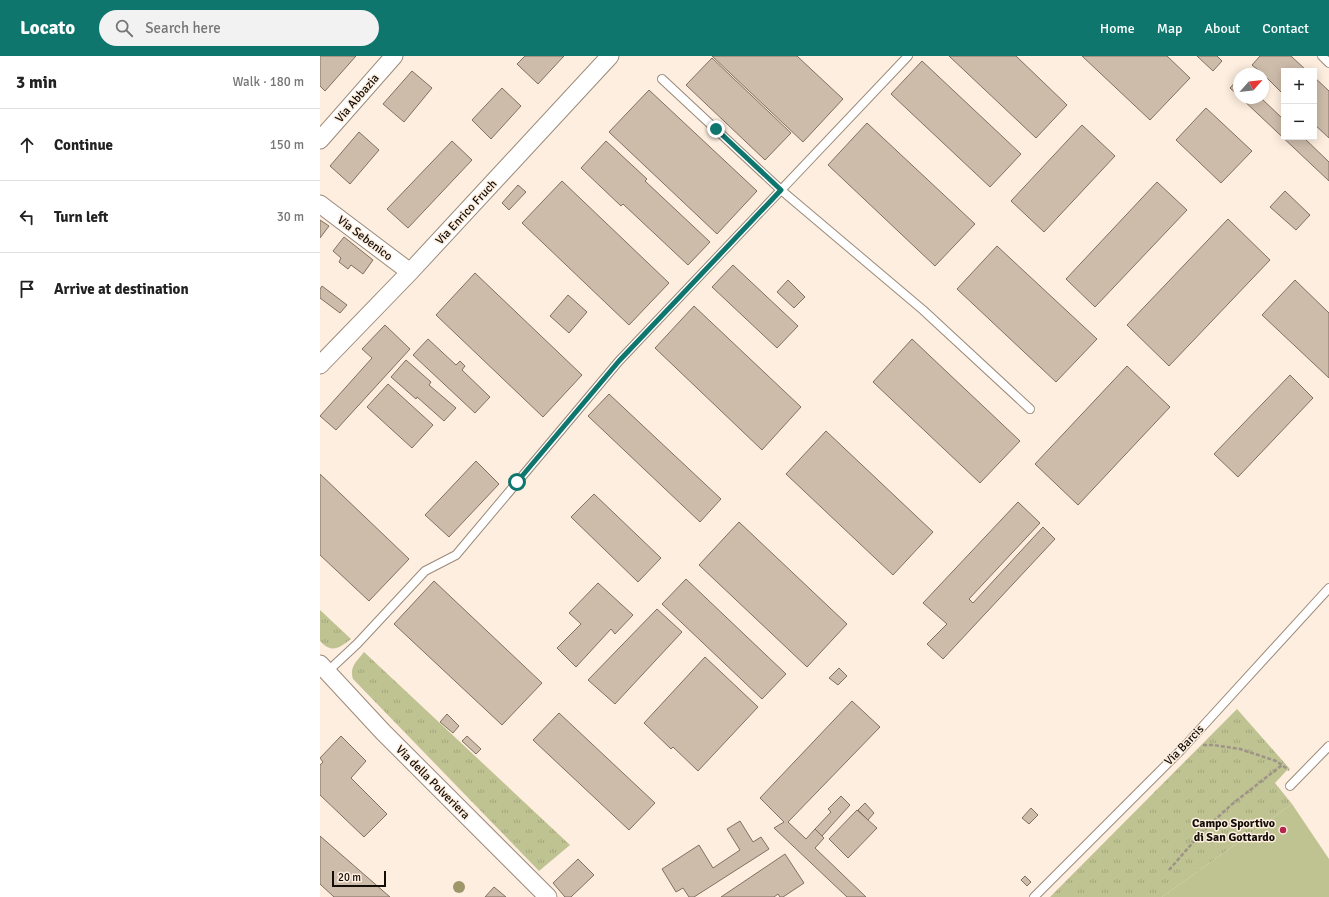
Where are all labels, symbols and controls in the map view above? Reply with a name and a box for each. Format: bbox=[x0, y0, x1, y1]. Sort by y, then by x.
search box bbox=[99, 10, 379, 46]
text: Locato bbox=[20, 16, 75, 40]
icon: search bbox=[113, 17, 135, 39]
text: Search here bbox=[145, 19, 221, 37]
text: Home bbox=[1100, 20, 1135, 37]
text: Map bbox=[1157, 20, 1182, 37]
text: About bbox=[1204, 20, 1240, 37]
text: Contact bbox=[1262, 20, 1309, 37]
north arrow bbox=[1233, 68, 1269, 104]
map controls bbox=[1281, 68, 1317, 140]
button: + bbox=[1281, 68, 1317, 104]
street label: Via Abbazia bbox=[332, 71, 383, 126]
text: 3 min bbox=[16, 72, 57, 93]
text: Walk · 180 m bbox=[233, 74, 304, 90]
button: − bbox=[1281, 104, 1317, 140]
route end bbox=[707, 120, 725, 138]
icon: ahead bbox=[16, 134, 38, 156]
text: Continue bbox=[54, 136, 113, 154]
text: 150 m bbox=[270, 137, 304, 153]
street label: Via Enrico Fruch bbox=[432, 177, 500, 248]
icon: left bbox=[16, 206, 38, 228]
text: Turn left bbox=[54, 208, 108, 226]
text: 30 m bbox=[277, 209, 304, 225]
street label: Via Sebenico bbox=[334, 213, 395, 264]
icon: arrive bbox=[16, 278, 38, 300]
text: Arrive at destination bbox=[54, 280, 189, 298]
route start bbox=[508, 473, 526, 491]
street label: Via Barcis bbox=[1161, 722, 1207, 769]
street label: Via della Polveriera bbox=[392, 742, 473, 823]
place label: Campo Sportivo di San Gottardo bbox=[1192, 816, 1275, 845]
marker: Campo Sportivo di San Gottardo bbox=[1278, 825, 1288, 835]
scale bar bbox=[332, 869, 386, 888]
text: 20 m bbox=[338, 871, 361, 884]

